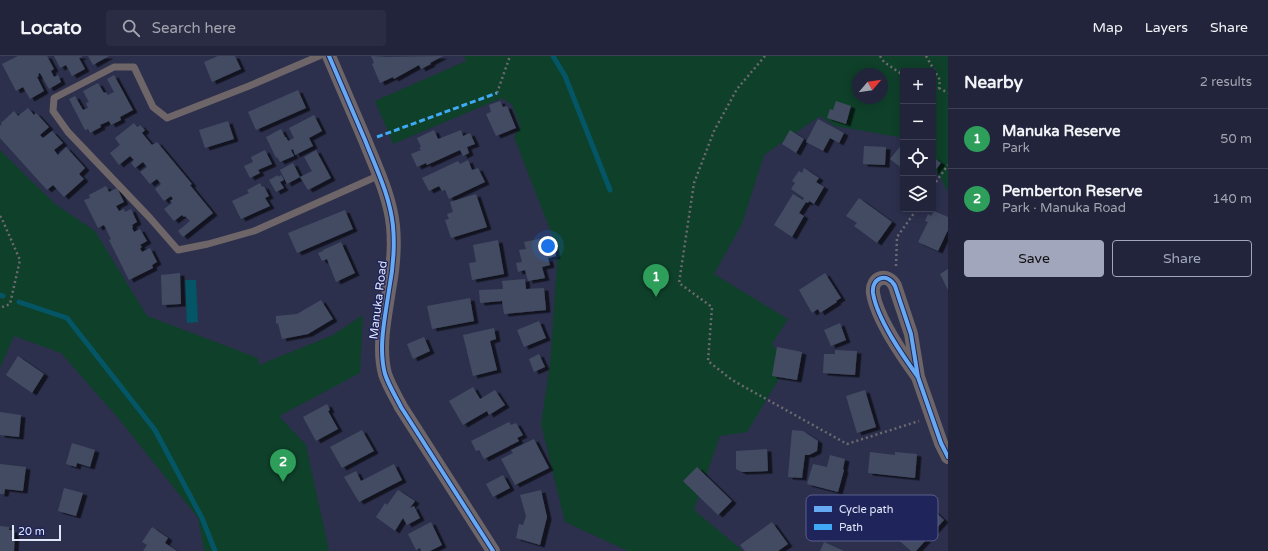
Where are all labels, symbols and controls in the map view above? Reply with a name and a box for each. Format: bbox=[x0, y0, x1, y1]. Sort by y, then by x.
search box bbox=[106, 10, 386, 46]
text: Locato bbox=[20, 17, 82, 39]
icon: search bbox=[120, 17, 142, 39]
text: Search here bbox=[152, 19, 236, 37]
text: Map bbox=[1093, 19, 1123, 36]
text: Layers bbox=[1145, 19, 1188, 36]
text: Share bbox=[1210, 19, 1248, 36]
north arrow bbox=[852, 68, 888, 104]
map controls bbox=[900, 68, 936, 212]
button: + bbox=[900, 68, 936, 104]
text: Nearby bbox=[964, 72, 1023, 93]
text: 2 results bbox=[1200, 74, 1252, 90]
button: − bbox=[900, 104, 936, 140]
text: Manuka Reserve bbox=[1002, 122, 1120, 140]
text: 1 bbox=[973, 131, 981, 147]
text: 50 m bbox=[1220, 131, 1252, 147]
button: locate bbox=[900, 140, 936, 176]
text: Park bbox=[1002, 140, 1030, 156]
button: layers bbox=[900, 176, 936, 212]
text: Pemberton Reserve bbox=[1002, 182, 1143, 200]
text: 2 bbox=[973, 191, 981, 207]
text: 140 m bbox=[1212, 191, 1252, 207]
text: Park · Manuka Road bbox=[1002, 200, 1126, 216]
your location bbox=[538, 236, 558, 256]
button: Save bbox=[964, 240, 1104, 277]
button: Share bbox=[1112, 240, 1252, 277]
street label: Manuka Road bbox=[366, 260, 390, 340]
pin: 1 bbox=[643, 264, 669, 297]
pin: 2 bbox=[270, 449, 296, 482]
legend bbox=[806, 495, 938, 541]
text: Cycle path bbox=[839, 503, 894, 516]
text: Path bbox=[839, 521, 863, 534]
scale bar bbox=[12, 523, 61, 542]
text: 20 m bbox=[18, 525, 45, 538]

